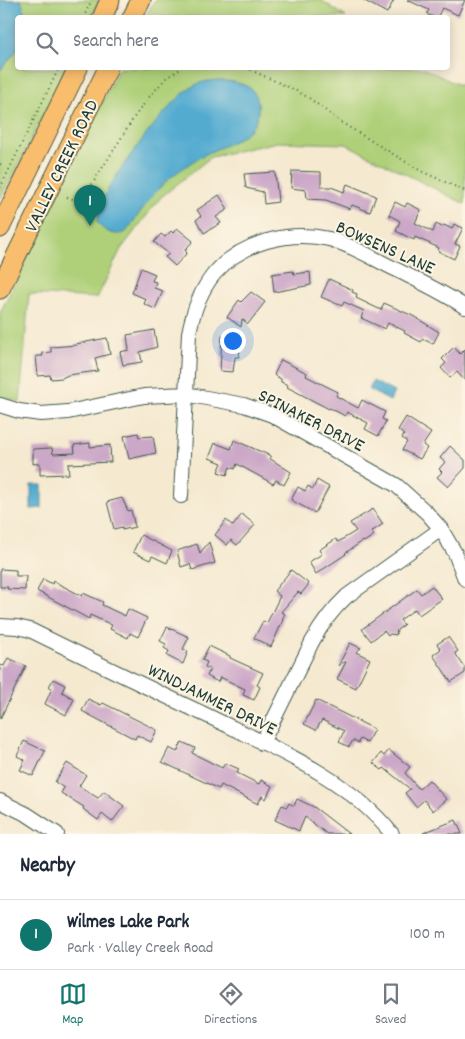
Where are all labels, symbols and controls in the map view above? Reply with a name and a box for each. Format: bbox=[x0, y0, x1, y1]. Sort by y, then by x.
search box bbox=[15, 15, 450, 70]
icon: search bbox=[33, 29, 61, 57]
text: Search here bbox=[73, 29, 159, 56]
street label: VALLEY CREEK ROAD bbox=[19, 96, 107, 237]
pin: 1 bbox=[74, 185, 106, 226]
street label: BOWSENS LANE bbox=[331, 215, 439, 283]
your location bbox=[220, 328, 246, 354]
street label: SPINAKER DRIVE bbox=[252, 384, 369, 461]
street label: WINDJAMMER DRIVE bbox=[142, 658, 281, 744]
text: Nearby bbox=[20, 852, 75, 882]
text: Wilmes Lake Park bbox=[67, 910, 189, 937]
text: 1 bbox=[34, 923, 38, 946]
text: 100 m bbox=[409, 923, 445, 946]
text: Park · Valley Creek Road bbox=[67, 937, 213, 960]
tab: Map bbox=[59, 980, 87, 1030]
tab: Directions bbox=[204, 980, 257, 1030]
tab: Saved bbox=[375, 980, 406, 1030]

